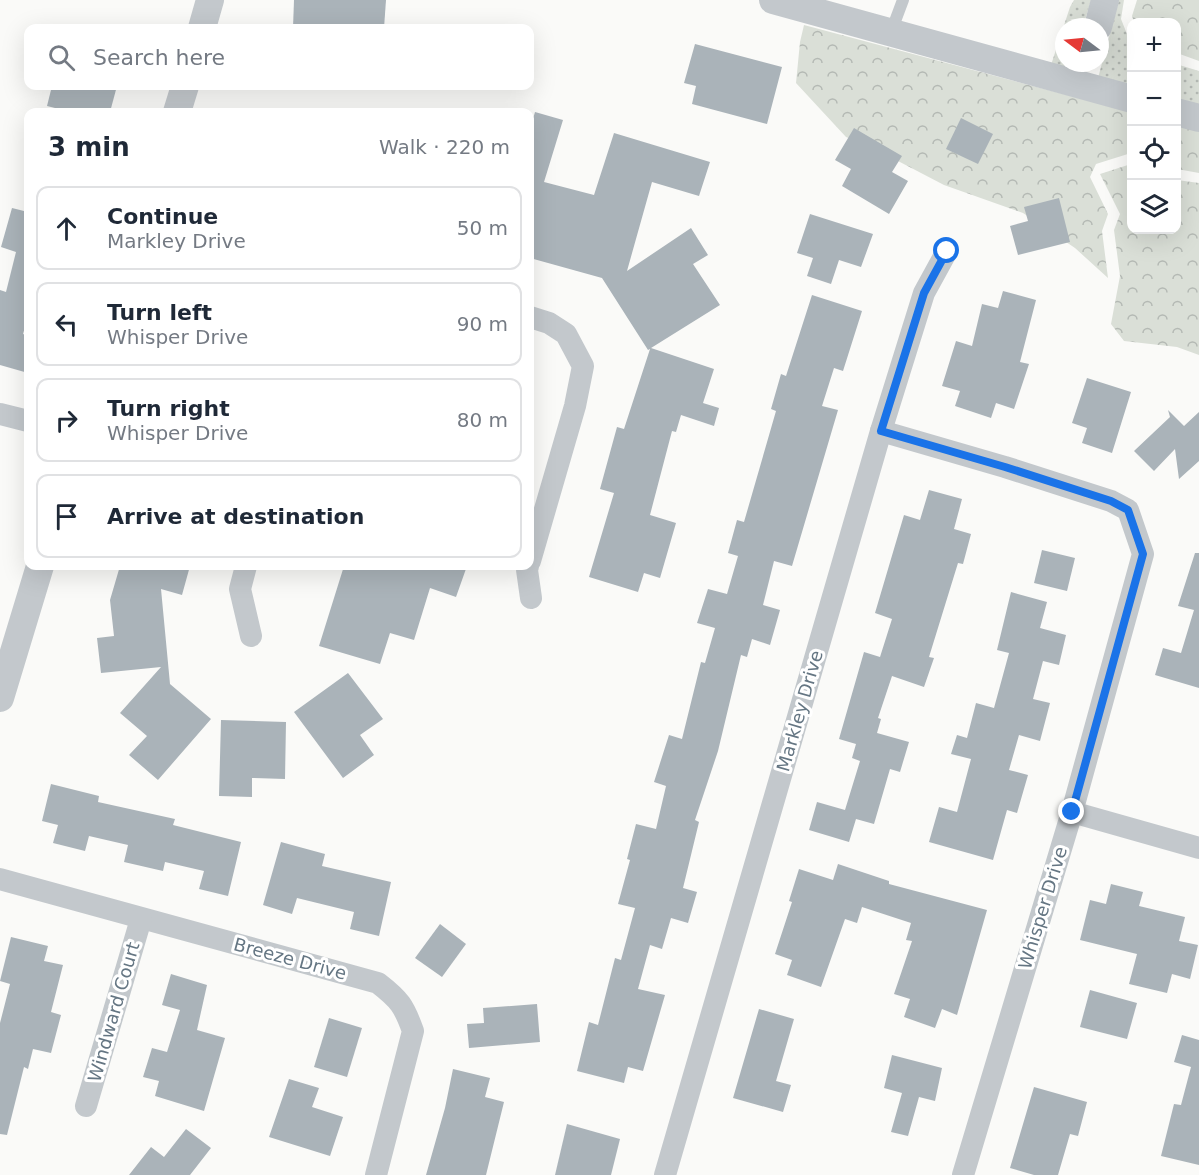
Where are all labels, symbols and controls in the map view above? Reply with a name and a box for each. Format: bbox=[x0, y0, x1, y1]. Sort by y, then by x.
north arrow bbox=[1055, 18, 1109, 72]
map controls bbox=[1127, 18, 1181, 234]
button: + bbox=[1127, 18, 1181, 72]
search box bbox=[24, 24, 534, 90]
icon: search bbox=[45, 41, 78, 74]
text: Search here bbox=[93, 45, 225, 70]
button: − bbox=[1127, 72, 1181, 126]
button: locate bbox=[1127, 126, 1181, 180]
text: 3 min bbox=[48, 132, 130, 162]
text: Walk · 220 m bbox=[379, 135, 510, 159]
button: layers bbox=[1127, 180, 1181, 234]
text: Continue bbox=[107, 204, 218, 229]
icon: ahead bbox=[50, 212, 83, 245]
text: 50 m bbox=[457, 216, 508, 240]
text: Markley Drive bbox=[107, 229, 246, 253]
route start bbox=[933, 237, 959, 263]
text: Turn left bbox=[107, 300, 212, 325]
icon: left bbox=[50, 308, 83, 341]
text: 90 m bbox=[457, 312, 508, 336]
text: Whisper Drive bbox=[107, 325, 248, 349]
text: Turn right bbox=[107, 396, 230, 421]
icon: right bbox=[50, 404, 83, 437]
text: 80 m bbox=[457, 408, 508, 432]
text: Whisper Drive bbox=[107, 421, 248, 445]
icon: arrive bbox=[50, 500, 83, 533]
text: Arrive at destination bbox=[107, 504, 364, 529]
street label: Markley Drive bbox=[772, 648, 827, 774]
route end bbox=[1058, 798, 1084, 824]
street label: Whisper Drive bbox=[1014, 844, 1071, 972]
street label: Breeze Drive bbox=[232, 933, 349, 984]
street label: Windward Court bbox=[83, 939, 144, 1084]

